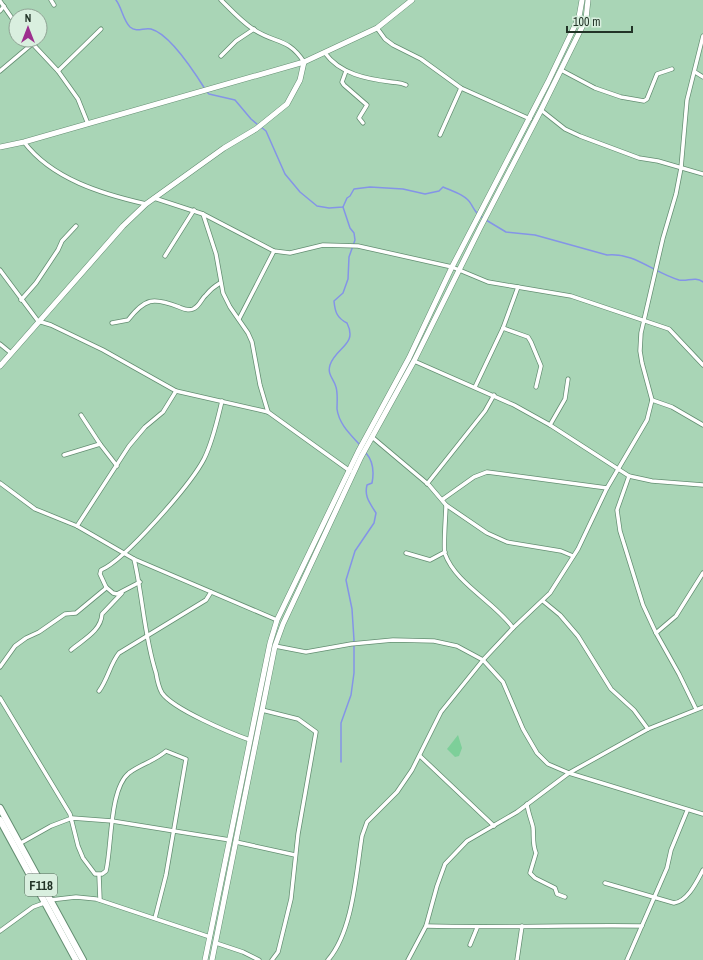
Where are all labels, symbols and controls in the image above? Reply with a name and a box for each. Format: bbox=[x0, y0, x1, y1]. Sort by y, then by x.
north arrow bbox=[8, 8, 48, 48]
scale bar bbox=[567, 8, 632, 34]
text: N bbox=[25, 11, 31, 25]
text: 100 m bbox=[573, 14, 600, 30]
road number: F118 bbox=[25, 874, 57, 896]

